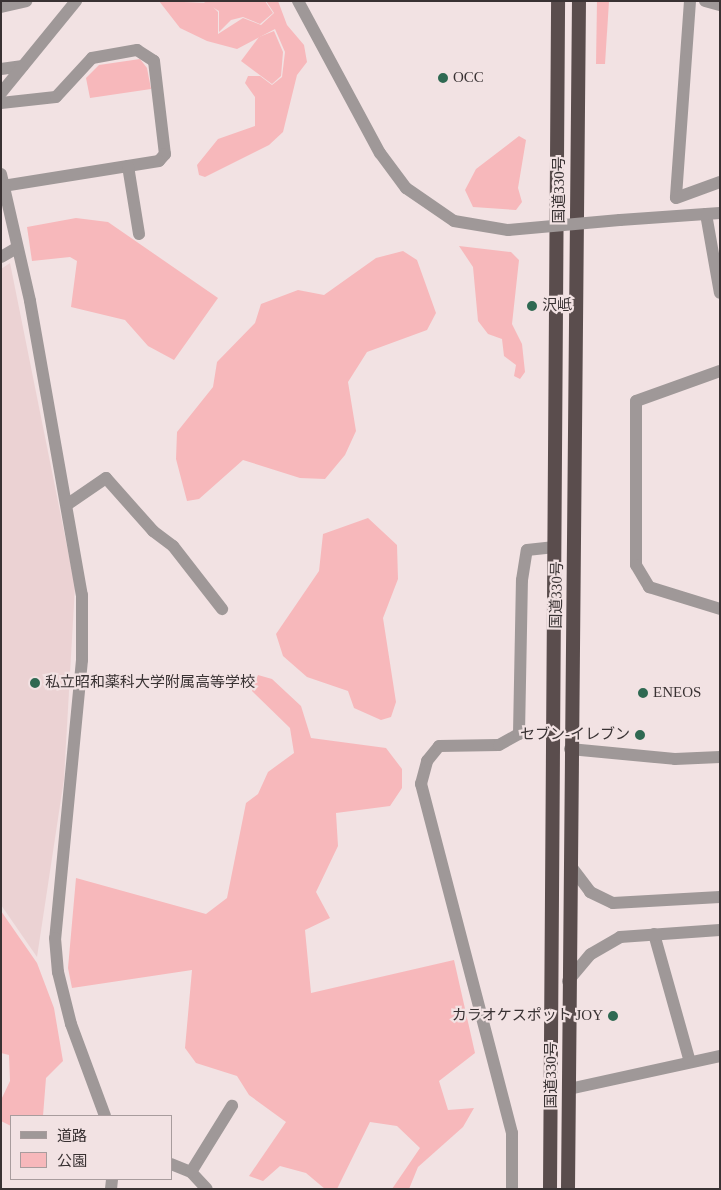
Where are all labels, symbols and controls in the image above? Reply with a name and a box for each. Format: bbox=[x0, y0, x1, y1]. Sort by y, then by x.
place label: OCC bbox=[453, 69, 484, 87]
marker: OCC bbox=[437, 72, 449, 84]
street label: 国道330号 bbox=[551, 156, 569, 224]
place label: 沢岻 bbox=[542, 297, 572, 315]
marker: 沢岻 bbox=[526, 300, 538, 312]
street label: 国道330号 bbox=[547, 561, 567, 629]
place label: 私立昭和薬科大学附属高等学校 bbox=[45, 674, 255, 692]
marker: 私立昭和薬科大学附属高等学校 bbox=[29, 677, 41, 689]
place label: ENEOS bbox=[653, 684, 701, 702]
marker: ENEOS bbox=[637, 687, 649, 699]
place label: セブン-イレブン bbox=[520, 726, 630, 744]
marker: セブン-イレブン bbox=[634, 729, 646, 741]
place label: カラオケスポット JOY bbox=[452, 1007, 603, 1025]
marker: カラオケスポット JOY bbox=[607, 1010, 619, 1022]
street label: 国道330号 bbox=[543, 1041, 561, 1109]
legend bbox=[10, 1115, 172, 1180]
text: 道路 bbox=[57, 1128, 87, 1144]
text: 公園 bbox=[57, 1153, 87, 1169]

